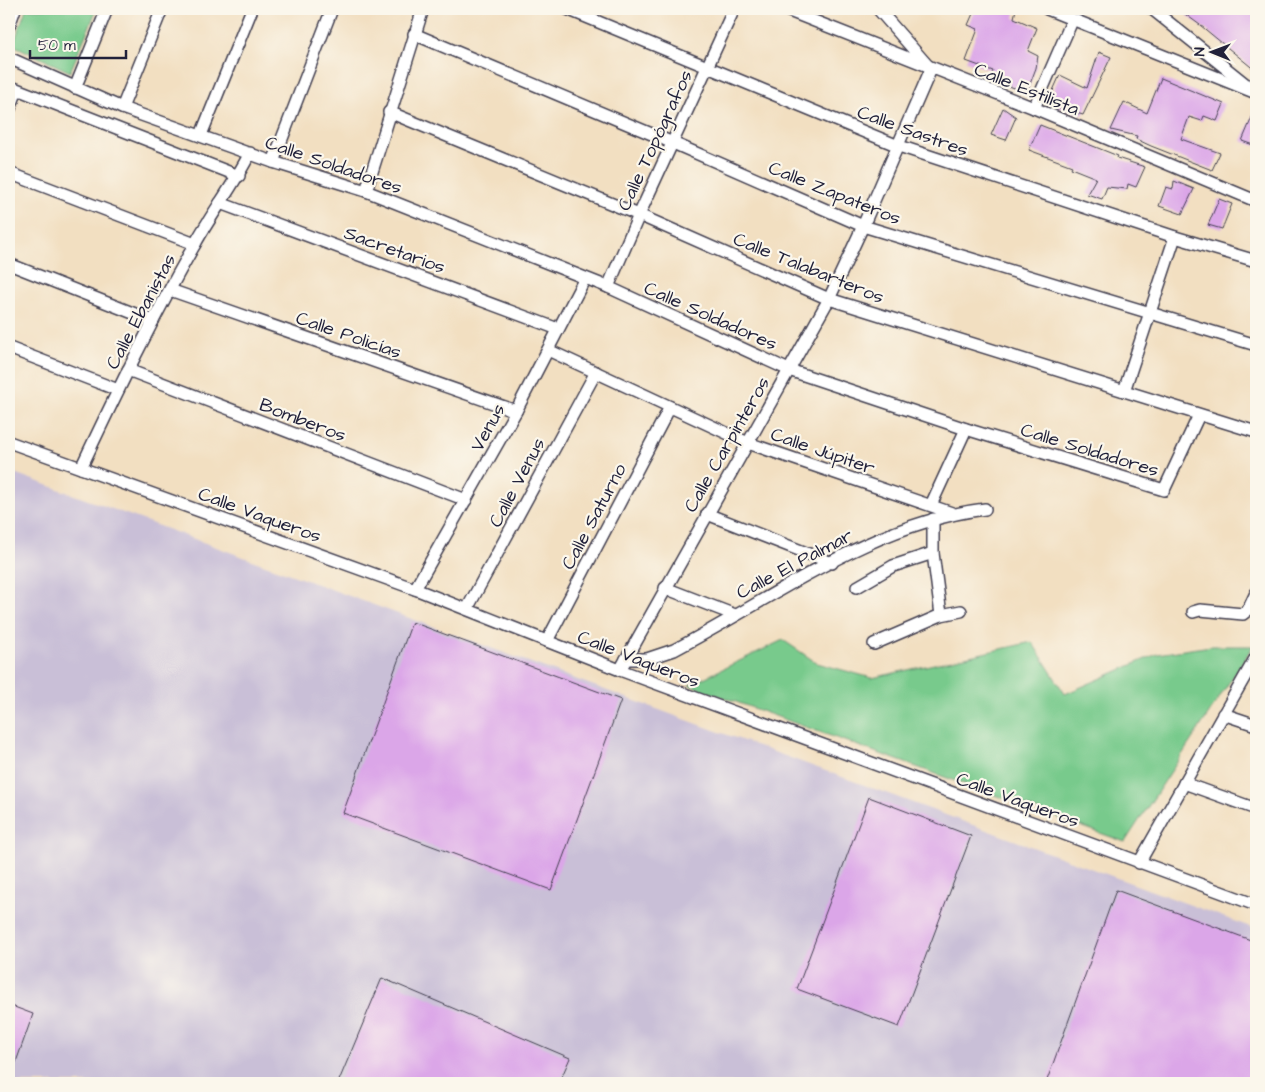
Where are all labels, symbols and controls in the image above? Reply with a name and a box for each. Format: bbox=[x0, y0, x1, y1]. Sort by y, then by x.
scale bar bbox=[30, 28, 126, 60]
north arrow bbox=[1188, 28, 1238, 78]
text: 50 m bbox=[38, 35, 76, 56]
text: N bbox=[1190, 47, 1210, 56]
street label: Calle Estilista bbox=[970, 56, 1083, 123]
street label: Calle Topógrafos bbox=[611, 66, 701, 216]
street label: Calle Sastres bbox=[853, 99, 972, 164]
street label: Calle Soldadores bbox=[262, 129, 406, 201]
street label: Calle Zapateros bbox=[764, 155, 905, 232]
street label: Sacretarios bbox=[340, 220, 449, 281]
street label: Calle Talabarteros bbox=[729, 226, 888, 311]
street label: Calle Ebanistas bbox=[100, 249, 183, 374]
street label: Calle Soldadores bbox=[640, 275, 781, 358]
street label: Calle Policías bbox=[292, 305, 405, 366]
street label: Calle Carpinteros bbox=[678, 372, 777, 517]
street label: Bomberos bbox=[255, 392, 350, 449]
street label: Venus bbox=[464, 399, 512, 457]
street label: Calle Soldadores bbox=[1017, 417, 1162, 484]
street label: Calle Júpiter bbox=[767, 421, 879, 482]
street label: Calle Venus bbox=[482, 433, 552, 532]
street label: Calle Saturno bbox=[555, 459, 634, 575]
street label: Calle Vaqueros bbox=[194, 481, 325, 550]
street label: Calle El Palmar bbox=[732, 522, 858, 606]
street label: Calle Vaqueros bbox=[573, 624, 704, 695]
street label: Calle Vaqueros bbox=[952, 766, 1083, 835]

